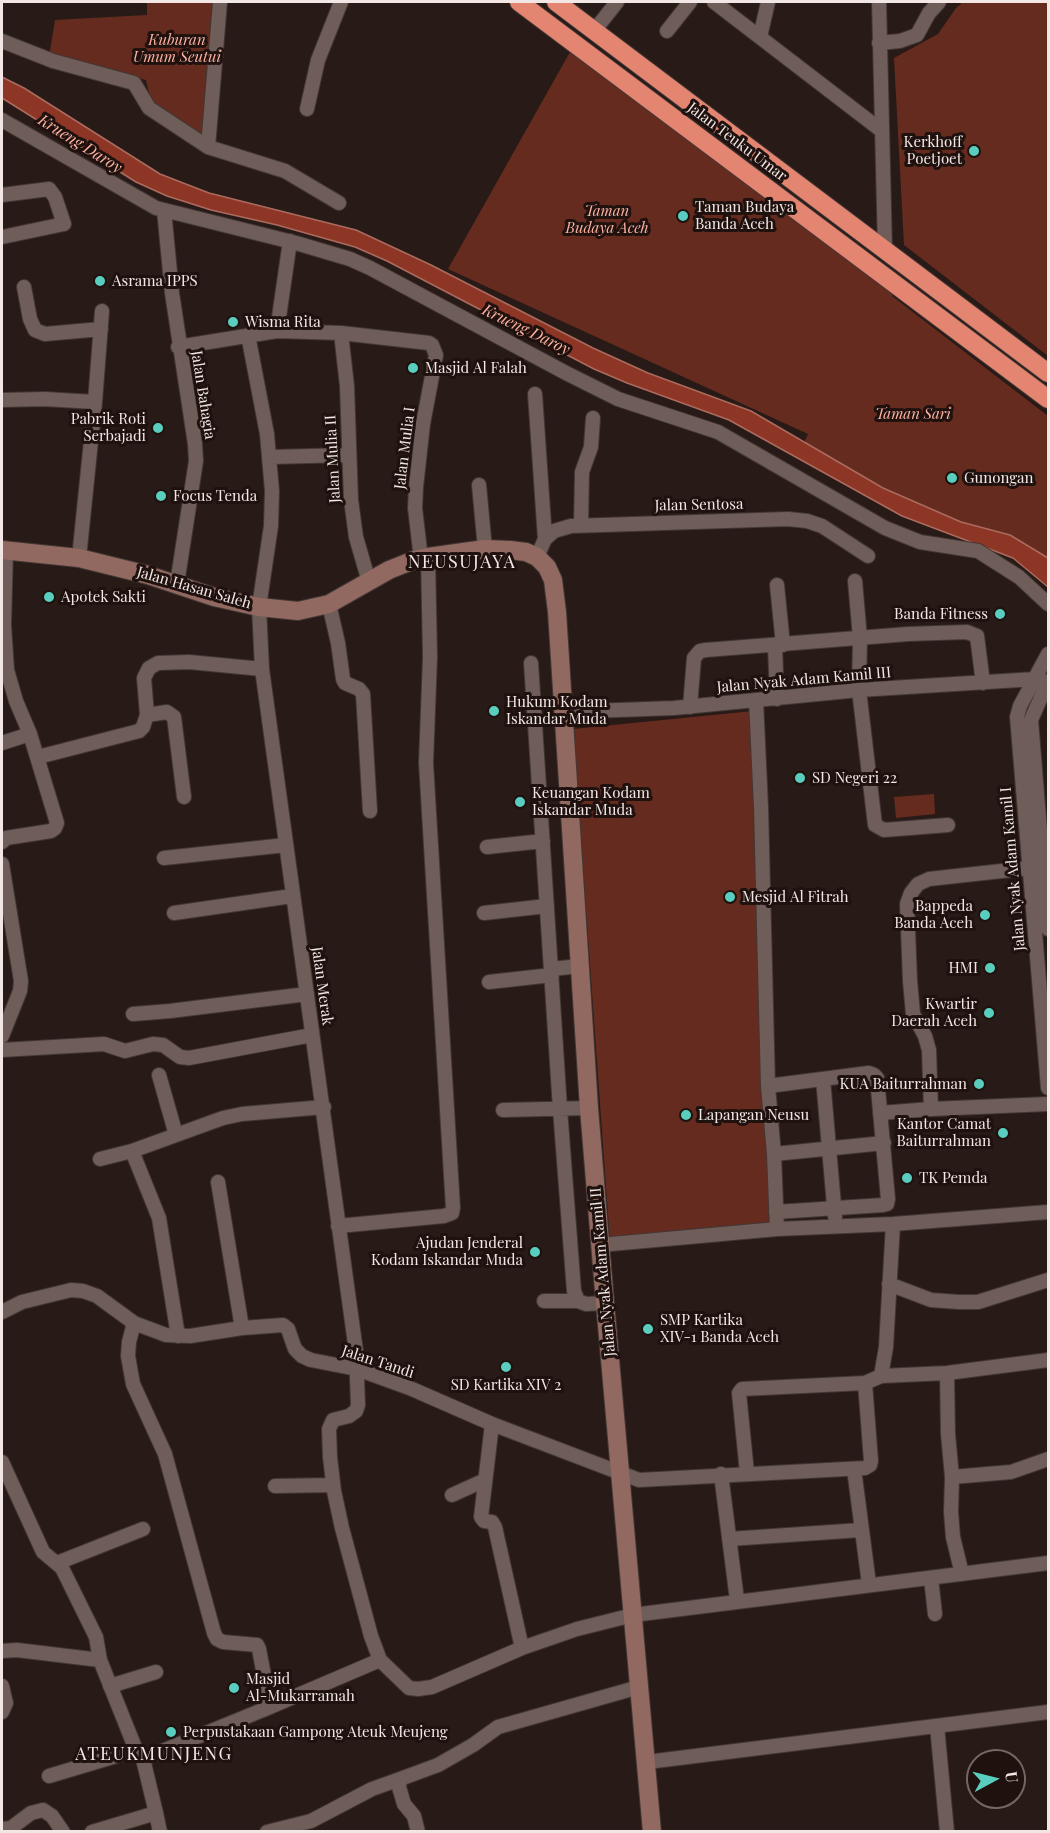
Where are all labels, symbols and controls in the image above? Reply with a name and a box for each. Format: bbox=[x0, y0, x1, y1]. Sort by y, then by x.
park label: Kuburan Umum Seutui bbox=[133, 31, 221, 66]
street label: Jalan Teuku Umar bbox=[684, 99, 790, 185]
water label: Krueng Daroy bbox=[34, 111, 126, 177]
place label: Kerkhoff Poetjoet bbox=[904, 133, 962, 168]
marker: Kerkhoff Poetjoet bbox=[967, 144, 981, 158]
place label: Taman Budaya Banda Aceh bbox=[695, 198, 794, 233]
park label: Taman Budaya Aceh bbox=[565, 202, 649, 237]
marker: Taman Budaya Banda Aceh bbox=[676, 209, 690, 223]
place label: Asrama IPPS bbox=[112, 272, 198, 290]
marker: Asrama IPPS bbox=[93, 274, 107, 288]
water label: Krueng Daroy bbox=[479, 300, 573, 360]
place label: Wisma Rita bbox=[245, 313, 321, 331]
marker: Wisma Rita bbox=[226, 315, 240, 329]
street label: Jalan Bahagia bbox=[187, 349, 219, 441]
place label: Masjid Al Falah bbox=[425, 359, 527, 377]
marker: Masjid Al Falah bbox=[406, 361, 420, 375]
park label: Taman Sari bbox=[875, 405, 951, 423]
street label: Jalan Mulia I bbox=[391, 406, 419, 490]
place label: Pabrik Roti Serbajadi bbox=[71, 410, 146, 445]
street label: Jalan Mulia II bbox=[322, 415, 344, 503]
marker: Pabrik Roti Serbajadi bbox=[151, 421, 165, 435]
place label: Gunongan bbox=[964, 469, 1033, 487]
marker: Gunongan bbox=[945, 471, 959, 485]
place label: Focus Tenda bbox=[173, 487, 257, 505]
marker: Focus Tenda bbox=[154, 489, 168, 503]
street label: Jalan Sentosa bbox=[654, 495, 744, 515]
district label: NEUSUJAYA bbox=[408, 551, 516, 573]
street label: Jalan Hasan Saleh bbox=[135, 563, 253, 613]
place label: Apotek Sakti bbox=[61, 588, 146, 606]
marker: Apotek Sakti bbox=[42, 590, 56, 604]
place label: Banda Fitness bbox=[894, 605, 988, 623]
marker: Banda Fitness bbox=[993, 607, 1007, 621]
street label: Jalan Nyak Adam Kamil III bbox=[716, 663, 892, 697]
place label: Hukum Kodam Iskandar Muda bbox=[506, 693, 607, 728]
marker: Hukum Kodam Iskandar Muda bbox=[487, 704, 501, 718]
place label: SD Negeri 22 bbox=[812, 769, 897, 787]
marker: SD Negeri 22 bbox=[793, 771, 807, 785]
place label: Keuangan Kodam Iskandar Muda bbox=[532, 784, 650, 819]
street label: Jalan Nyak Adam Kamil I bbox=[997, 786, 1029, 952]
marker: Keuangan Kodam Iskandar Muda bbox=[513, 795, 527, 809]
place label: Mesjid Al Fitrah bbox=[742, 888, 849, 906]
marker: Mesjid Al Fitrah bbox=[723, 890, 737, 904]
place label: Bappeda Banda Aceh bbox=[894, 897, 973, 932]
marker: Bappeda Banda Aceh bbox=[978, 908, 992, 922]
street label: Jalan Merak bbox=[308, 946, 336, 1026]
place label: HMI bbox=[948, 959, 978, 977]
marker: HMI bbox=[983, 961, 997, 975]
place label: Kwartir Daerah Aceh bbox=[891, 995, 977, 1030]
marker: Kwartir Daerah Aceh bbox=[982, 1006, 996, 1020]
place label: KUA Baiturrahman bbox=[840, 1075, 967, 1093]
marker: KUA Baiturrahman bbox=[972, 1077, 986, 1091]
place label: Lapangan Neusu bbox=[698, 1106, 809, 1124]
marker: Lapangan Neusu bbox=[679, 1108, 693, 1122]
place label: Kantor Camat Baiturrahman bbox=[896, 1115, 991, 1150]
marker: Kantor Camat Baiturrahman bbox=[996, 1126, 1010, 1140]
place label: TK Pemda bbox=[919, 1169, 988, 1187]
marker: TK Pemda bbox=[900, 1171, 914, 1185]
street label: Jalan Nyak Adam Kamil II bbox=[587, 1187, 619, 1357]
place label: Ajudan Jenderal Kodam Iskandar Muda bbox=[371, 1234, 523, 1269]
marker: Ajudan Jenderal Kodam Iskandar Muda bbox=[528, 1245, 542, 1259]
place label: SMP Kartika XIV-1 Banda Aceh bbox=[660, 1311, 779, 1346]
marker: SMP Kartika XIV-1 Banda Aceh bbox=[641, 1322, 655, 1336]
street label: Jalan Tandi bbox=[339, 1342, 417, 1382]
marker: SD Kartika XIV 2 bbox=[499, 1360, 513, 1374]
place label: SD Kartika XIV 2 bbox=[451, 1376, 561, 1394]
place label: Masjid Al-Mukarramah bbox=[246, 1670, 355, 1705]
marker: Masjid Al-Mukarramah bbox=[227, 1681, 241, 1695]
place label: Perpustakaan Gampong Ateuk Meujeng bbox=[183, 1723, 448, 1741]
marker: Perpustakaan Gampong Ateuk Meujeng bbox=[164, 1725, 178, 1739]
district label: ATEUKMUNJENG bbox=[75, 1743, 233, 1765]
north arrow bbox=[966, 1749, 1026, 1809]
text: U bbox=[1001, 1770, 1023, 1784]

